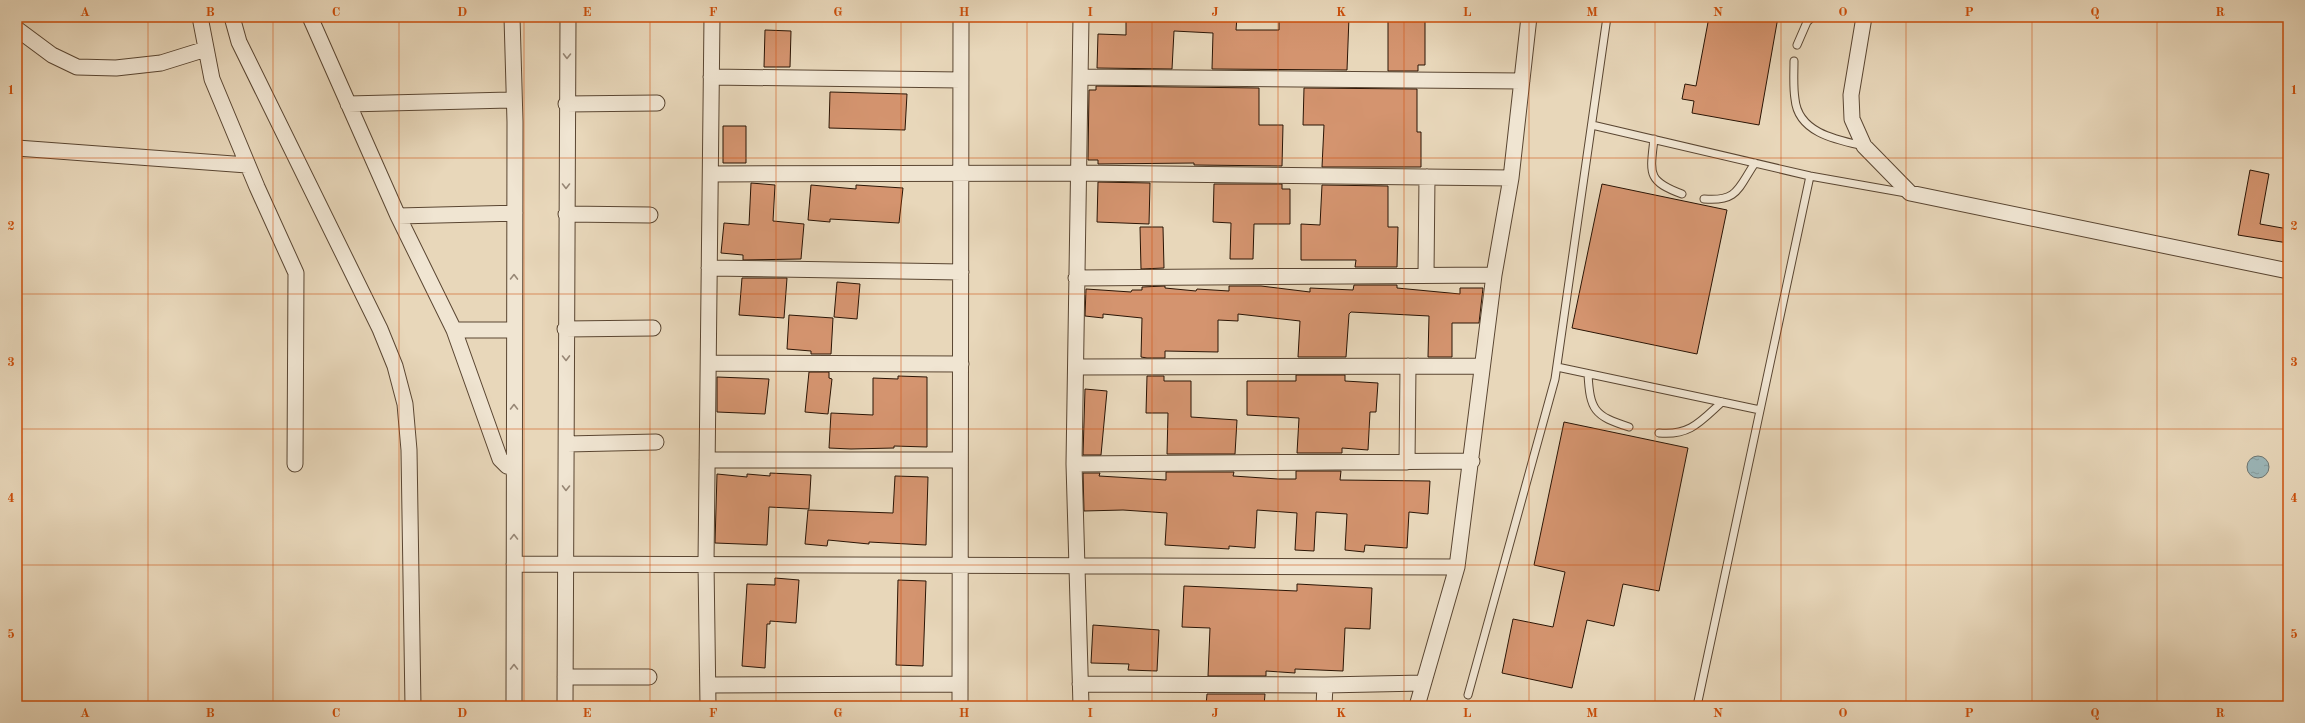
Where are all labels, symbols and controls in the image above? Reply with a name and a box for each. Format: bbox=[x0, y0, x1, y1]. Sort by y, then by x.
text: A bbox=[80, 6, 90, 19]
text: B bbox=[205, 6, 215, 19]
text: C bbox=[332, 6, 340, 19]
text: D bbox=[457, 6, 467, 19]
text: E bbox=[583, 6, 592, 19]
text: F bbox=[709, 6, 718, 19]
text: G bbox=[833, 6, 843, 19]
text: H bbox=[959, 6, 970, 19]
text: I bbox=[1087, 6, 1093, 19]
text: J bbox=[1211, 6, 1219, 19]
text: K bbox=[1336, 6, 1346, 19]
text: L bbox=[1463, 6, 1472, 19]
text: M bbox=[1586, 6, 1598, 19]
text: N bbox=[1713, 6, 1723, 19]
text: O bbox=[1838, 6, 1848, 19]
text: P bbox=[1964, 6, 1974, 19]
text: Q bbox=[2090, 6, 2100, 19]
text: R bbox=[2215, 6, 2225, 19]
one-way arrow bbox=[563, 53, 571, 59]
text: 1 bbox=[7, 84, 15, 97]
text: 1 bbox=[2290, 84, 2298, 97]
one-way arrow bbox=[562, 183, 570, 189]
text: 2 bbox=[7, 220, 15, 233]
text: 2 bbox=[2290, 220, 2298, 233]
one-way arrow bbox=[510, 274, 518, 280]
one-way arrow bbox=[561, 355, 570, 361]
text: 3 bbox=[7, 356, 15, 369]
text: 3 bbox=[2290, 356, 2298, 369]
one-way arrow bbox=[510, 404, 518, 410]
one-way arrow bbox=[562, 485, 570, 491]
text: 4 bbox=[7, 492, 15, 505]
text: 4 bbox=[2290, 492, 2298, 505]
one-way arrow bbox=[510, 534, 518, 540]
text: 5 bbox=[7, 628, 15, 641]
text: 5 bbox=[2290, 628, 2298, 641]
one-way arrow bbox=[510, 664, 518, 670]
text: A bbox=[80, 707, 90, 720]
text: B bbox=[205, 707, 215, 720]
text: C bbox=[332, 707, 340, 720]
text: D bbox=[457, 707, 467, 720]
text: E bbox=[583, 707, 592, 720]
text: F bbox=[709, 707, 718, 720]
text: G bbox=[833, 707, 843, 720]
text: H bbox=[959, 707, 970, 720]
text: I bbox=[1087, 707, 1093, 720]
text: J bbox=[1211, 707, 1219, 720]
text: K bbox=[1336, 707, 1346, 720]
text: L bbox=[1463, 707, 1472, 720]
text: M bbox=[1586, 707, 1598, 720]
text: N bbox=[1713, 707, 1723, 720]
text: O bbox=[1838, 707, 1848, 720]
text: P bbox=[1964, 707, 1974, 720]
text: Q bbox=[2090, 707, 2100, 720]
text: R bbox=[2215, 707, 2225, 720]

